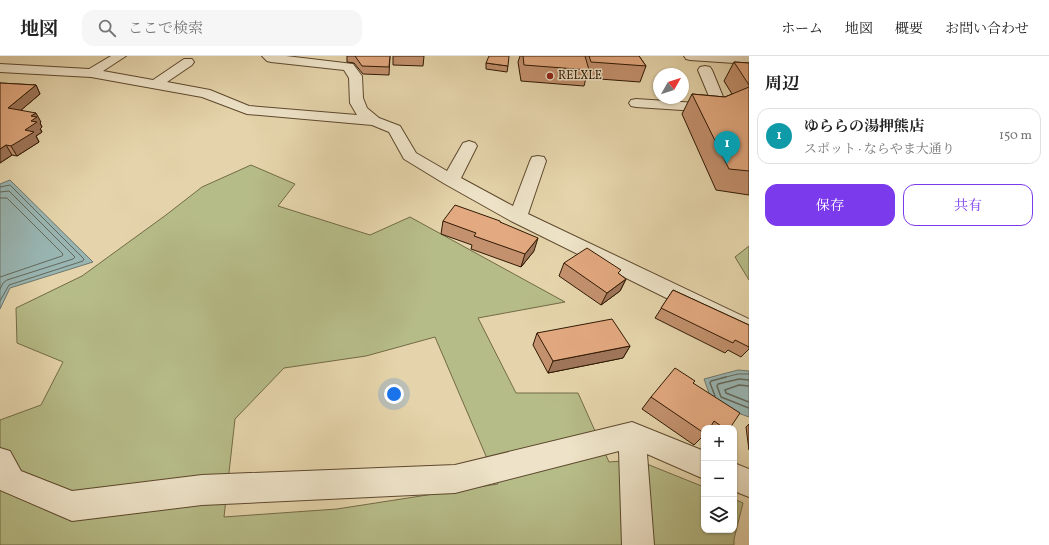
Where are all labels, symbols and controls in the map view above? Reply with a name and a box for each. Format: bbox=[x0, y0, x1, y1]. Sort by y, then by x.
search box bbox=[82, 10, 362, 46]
text: 地図 bbox=[20, 17, 58, 43]
icon: search bbox=[96, 17, 118, 39]
text: ここで検索 bbox=[128, 19, 203, 40]
text: ホーム bbox=[781, 20, 823, 39]
text: 地図 bbox=[845, 20, 873, 39]
text: 概要 bbox=[895, 20, 923, 39]
text: お問い合わせ bbox=[945, 20, 1029, 39]
place label: RELXLE bbox=[558, 68, 602, 84]
north arrow bbox=[653, 68, 689, 104]
marker: RELXLE bbox=[545, 71, 555, 81]
text: 周辺 bbox=[765, 73, 799, 96]
text: ゆららの湯押熊店 bbox=[804, 117, 924, 138]
text: 1 bbox=[776, 127, 782, 145]
text: 150 m bbox=[999, 127, 1032, 145]
pin: 1 bbox=[714, 131, 740, 164]
text: スポット · ならやま大通り bbox=[804, 141, 955, 159]
button: 保存 bbox=[765, 184, 895, 226]
button: 共有 bbox=[903, 184, 1033, 226]
your location bbox=[384, 384, 404, 404]
map controls bbox=[701, 425, 737, 533]
button: + bbox=[701, 425, 737, 461]
button: − bbox=[701, 461, 737, 497]
button: layers bbox=[701, 497, 737, 533]

